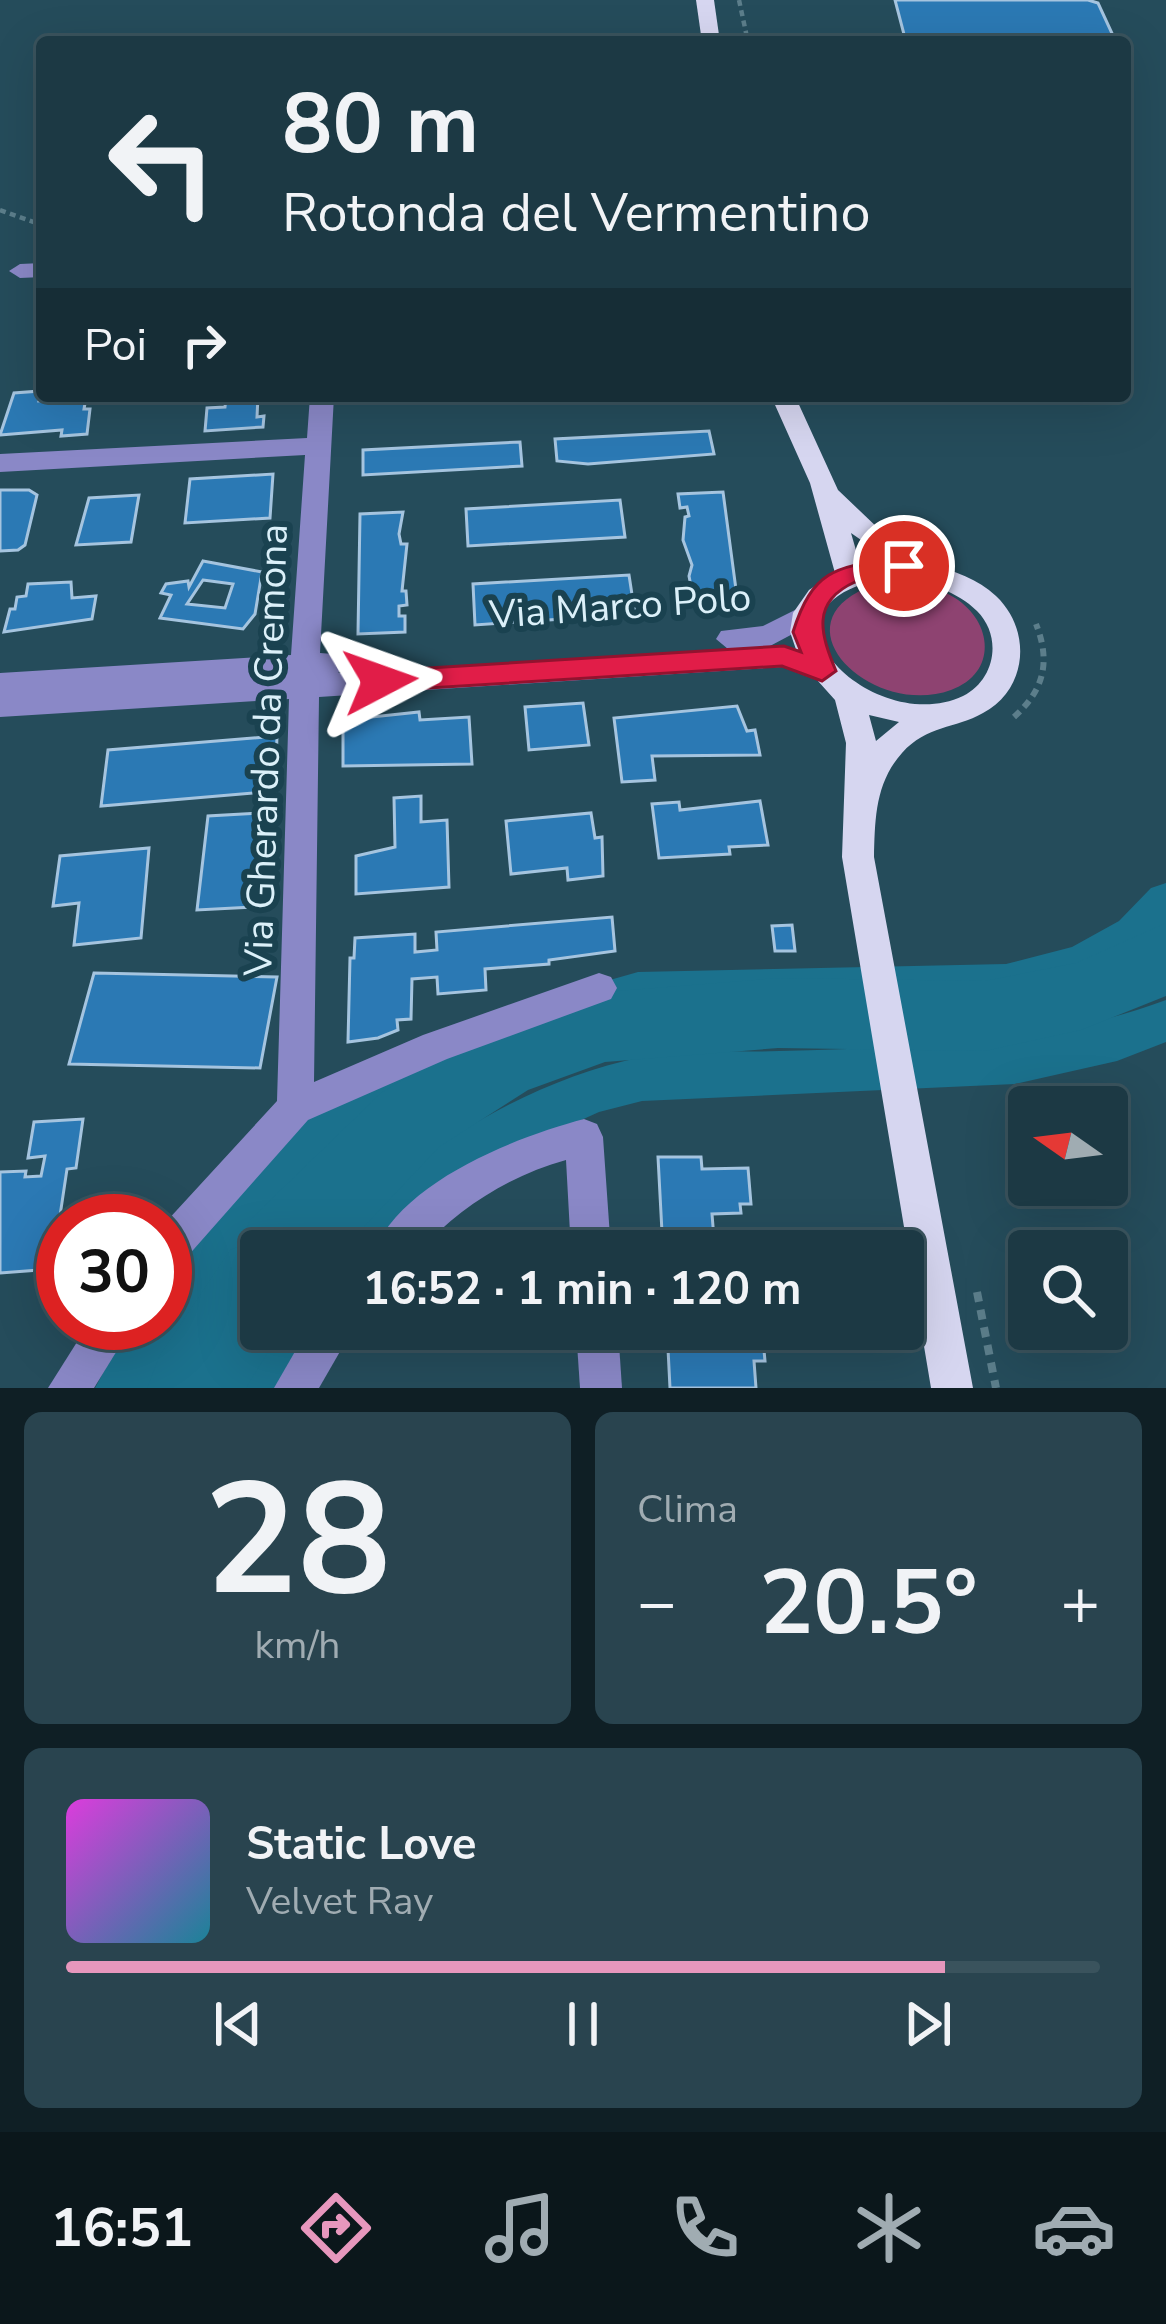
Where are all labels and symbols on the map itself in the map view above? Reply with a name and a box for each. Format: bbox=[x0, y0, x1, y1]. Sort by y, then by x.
pin bbox=[853, 515, 955, 617]
street label: Via Gherardo da Cremona bbox=[232, 523, 301, 978]
street label: Via Marco Polo bbox=[486, 571, 753, 642]
position arrow bbox=[317, 618, 443, 744]
north arrow bbox=[1008, 1086, 1128, 1206]
speed limit sign: 30 bbox=[36, 1194, 192, 1350]

